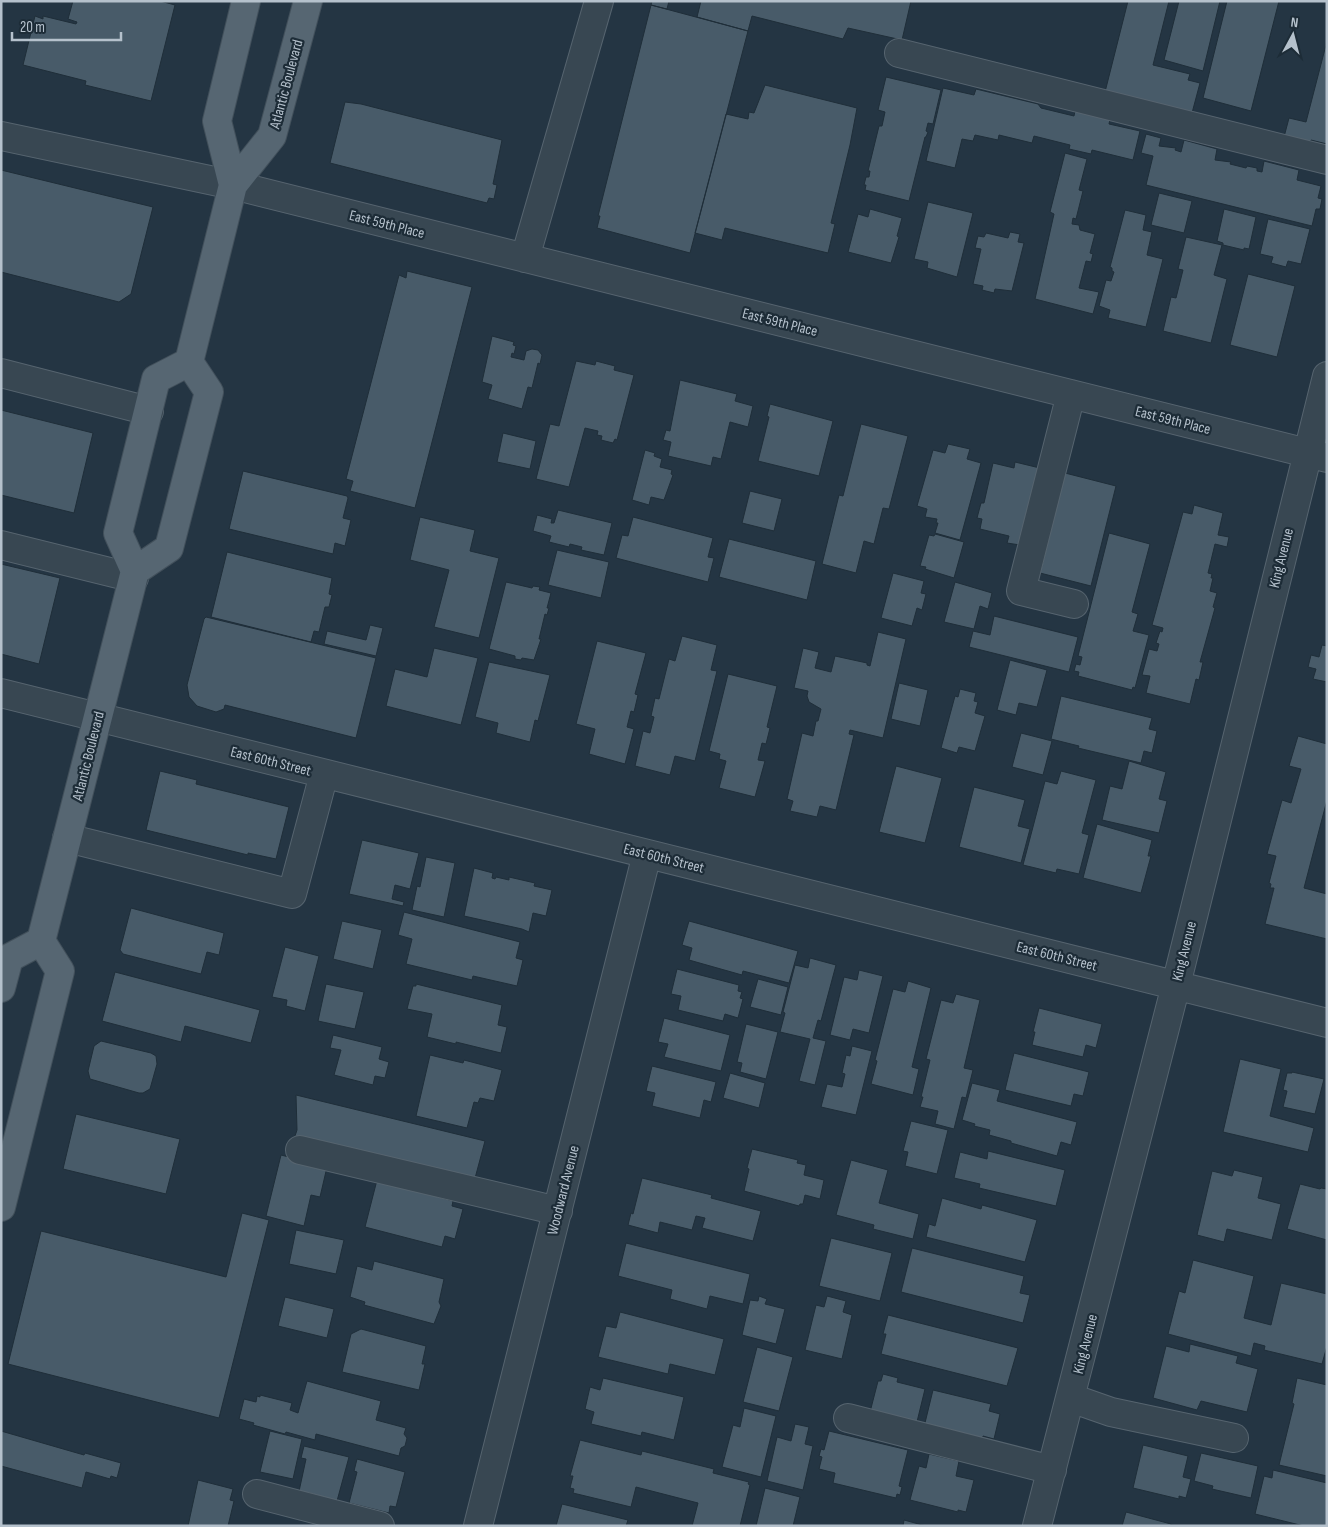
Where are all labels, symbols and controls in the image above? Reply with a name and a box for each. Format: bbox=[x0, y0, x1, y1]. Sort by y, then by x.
scale bar bbox=[12, 10, 121, 42]
north arrow bbox=[1268, 10, 1318, 60]
text: N bbox=[1290, 14, 1299, 31]
text: 20 m bbox=[20, 18, 45, 37]
street label: Atlantic Boulevard bbox=[265, 38, 307, 132]
street label: East 59th Place bbox=[347, 206, 427, 243]
street label: East 59th Place bbox=[740, 304, 820, 341]
street label: East 59th Place bbox=[1133, 402, 1213, 439]
street label: King Avenue bbox=[1265, 526, 1298, 590]
street label: Atlantic Boulevard bbox=[68, 709, 109, 804]
street label: East 60th Street bbox=[229, 742, 314, 781]
street label: East 60th Street bbox=[622, 839, 707, 878]
street label: King Avenue bbox=[1168, 919, 1201, 983]
street label: East 60th Street bbox=[1015, 937, 1100, 976]
street label: Woodward Avenue bbox=[543, 1143, 584, 1237]
street label: King Avenue bbox=[1069, 1312, 1102, 1376]

